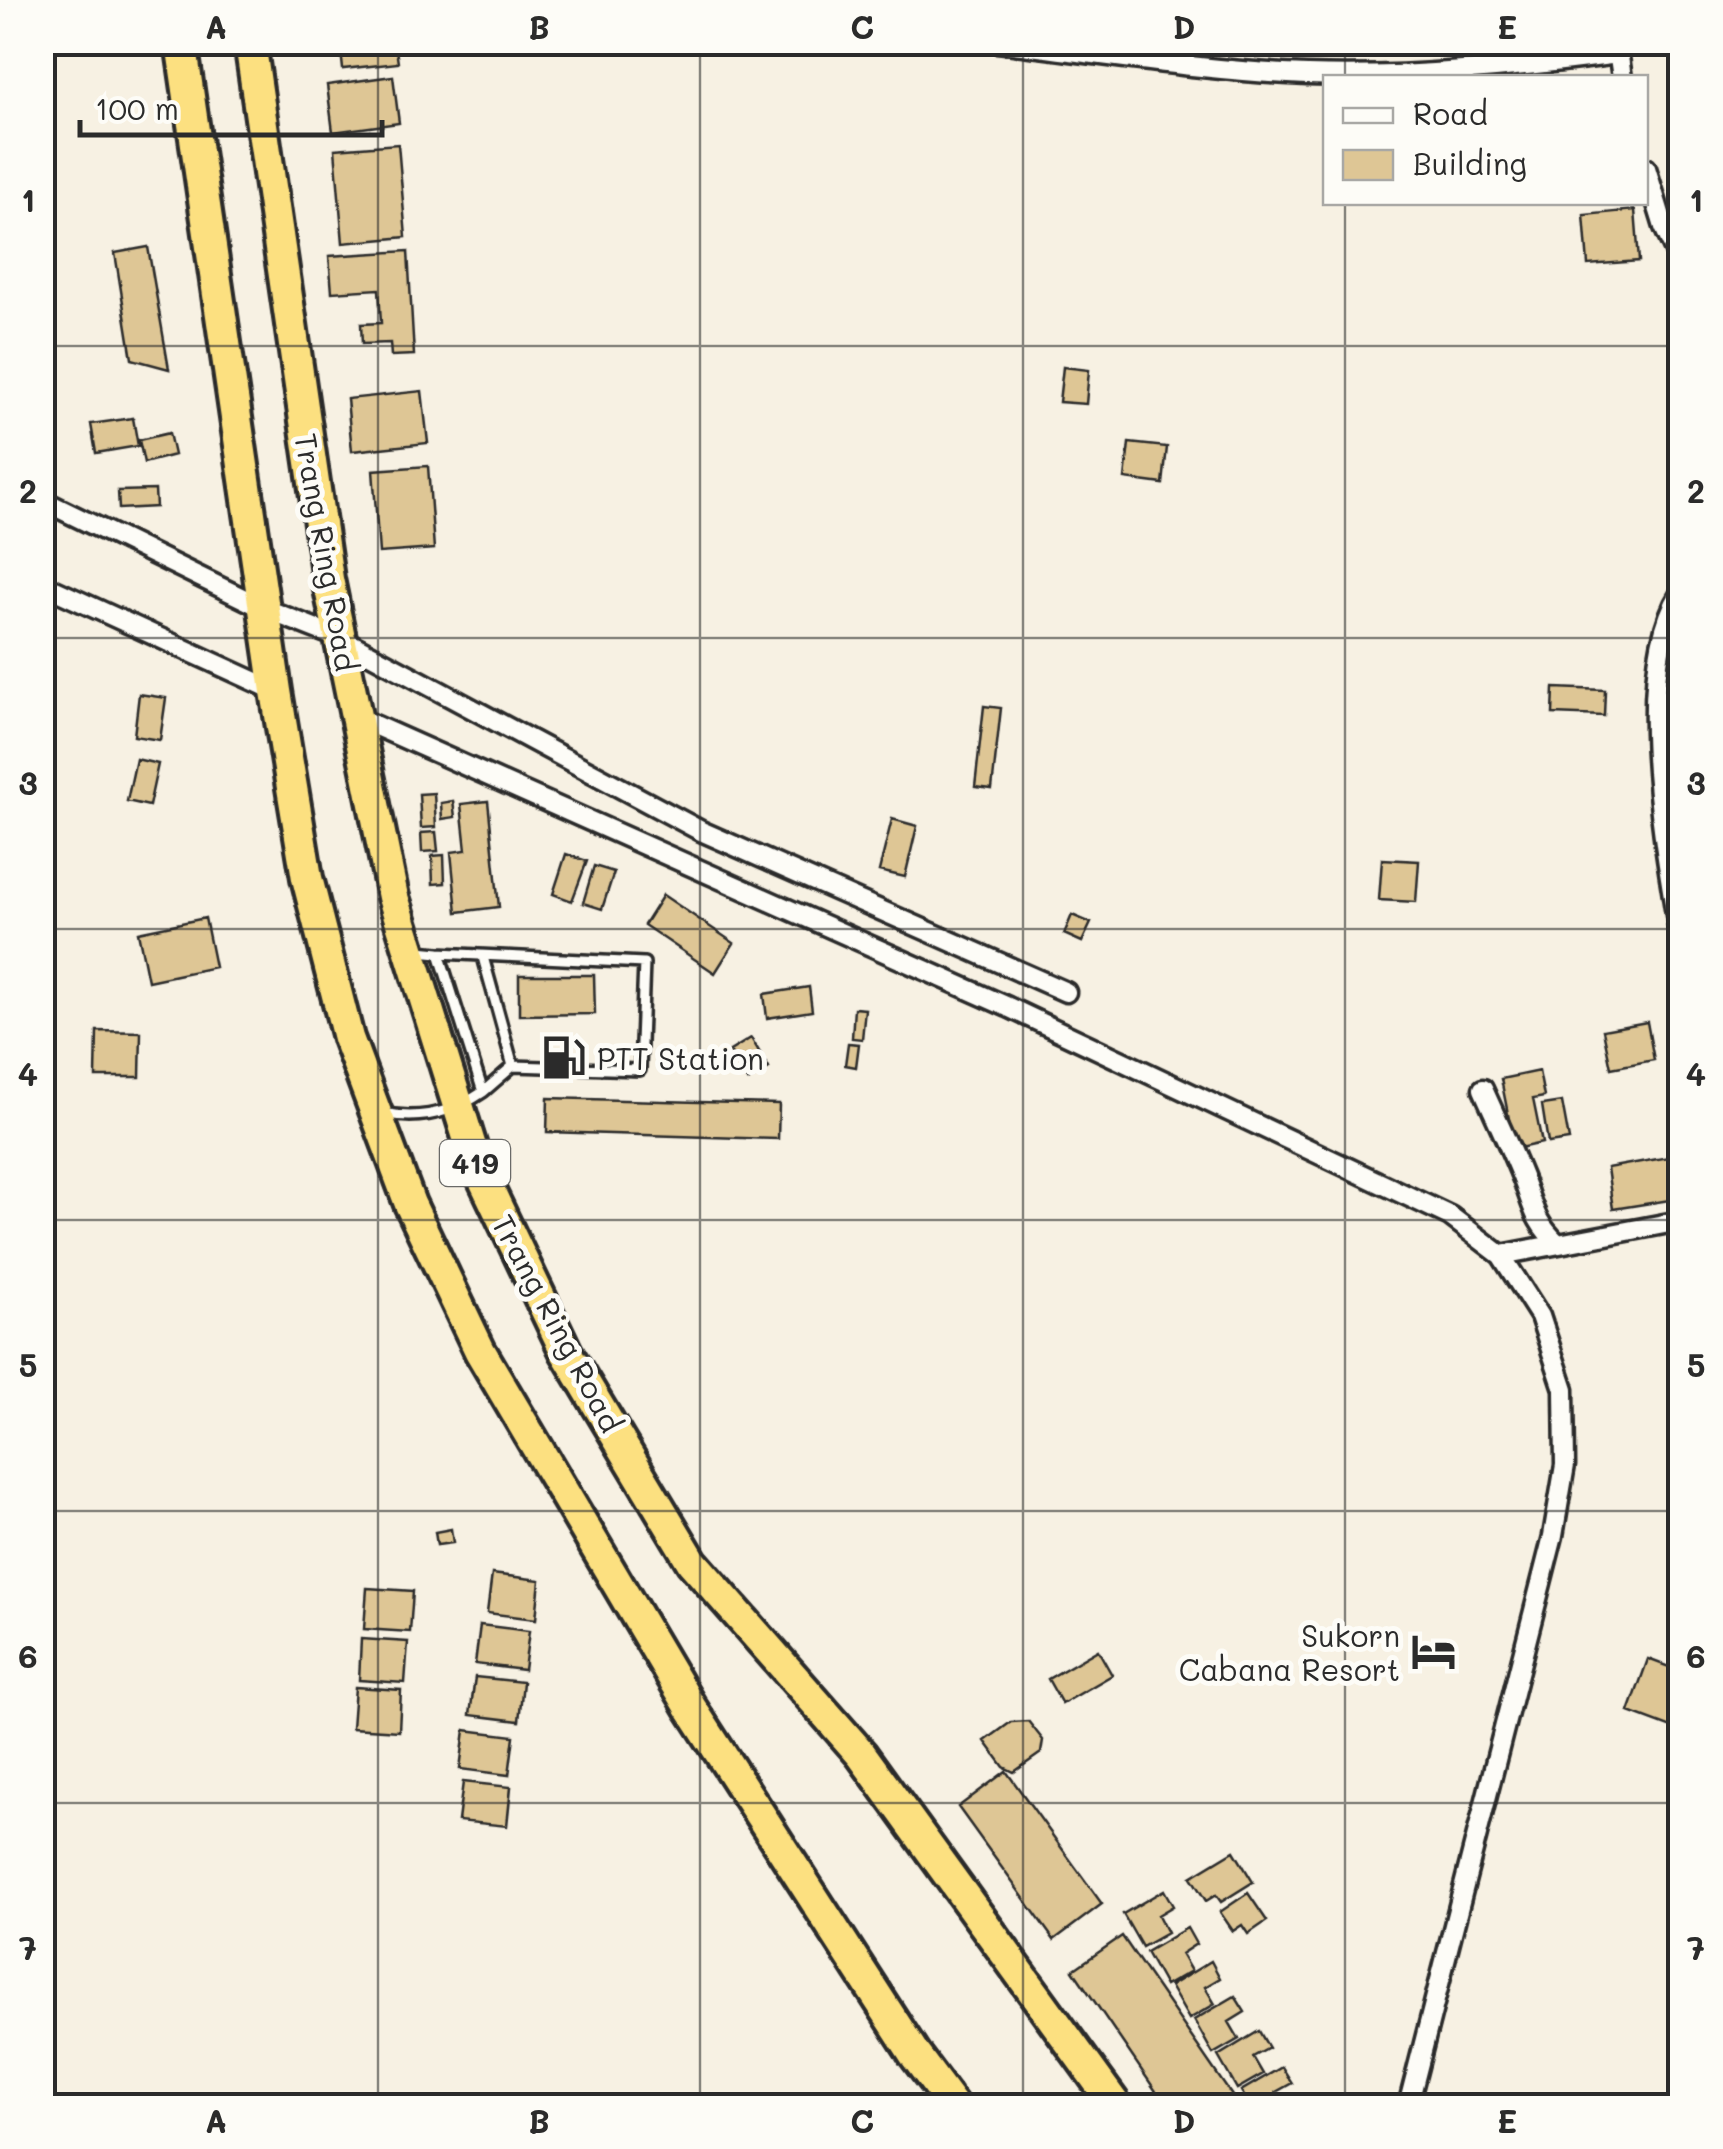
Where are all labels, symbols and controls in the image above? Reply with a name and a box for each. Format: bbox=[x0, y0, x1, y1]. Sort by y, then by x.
text: A bbox=[205, 5, 227, 47]
text: B bbox=[528, 5, 550, 47]
text: C bbox=[850, 5, 874, 47]
text: D bbox=[1173, 5, 1195, 47]
text: E bbox=[1497, 5, 1517, 47]
scale bar bbox=[80, 75, 382, 137]
legend bbox=[1323, 75, 1648, 205]
text: 100 m bbox=[95, 88, 179, 128]
text: Road bbox=[1413, 93, 1488, 133]
text: Building bbox=[1413, 143, 1527, 183]
text: 1 bbox=[21, 178, 35, 220]
text: 1 bbox=[1689, 178, 1703, 220]
street label: Trang Ring Road bbox=[286, 430, 368, 674]
text: 2 bbox=[19, 469, 37, 511]
text: 2 bbox=[1687, 469, 1705, 511]
text: 3 bbox=[18, 761, 38, 803]
text: 3 bbox=[1686, 761, 1706, 803]
fuel station icon: PTT Station bbox=[540, 1034, 588, 1082]
place label: PTT Station bbox=[597, 1038, 764, 1078]
text: 4 bbox=[18, 1052, 38, 1094]
text: 4 bbox=[1686, 1052, 1706, 1094]
road number: 419 bbox=[440, 1140, 510, 1186]
street label: Trang Ring Road bbox=[484, 1207, 632, 1439]
text: 5 bbox=[19, 1343, 37, 1385]
text: 5 bbox=[1687, 1343, 1705, 1385]
place label: Sukorn Cabana Resort bbox=[1179, 1615, 1400, 1689]
hotel icon: Sukorn Cabana Resort bbox=[1409, 1628, 1457, 1676]
text: 6 bbox=[18, 1634, 38, 1676]
text: 6 bbox=[1686, 1634, 1706, 1676]
text: 7 bbox=[19, 1926, 37, 1968]
text: 7 bbox=[1687, 1926, 1705, 1968]
text: A bbox=[205, 2099, 227, 2141]
text: B bbox=[528, 2099, 550, 2141]
text: C bbox=[850, 2099, 874, 2141]
text: D bbox=[1173, 2099, 1195, 2141]
text: E bbox=[1497, 2099, 1517, 2141]

